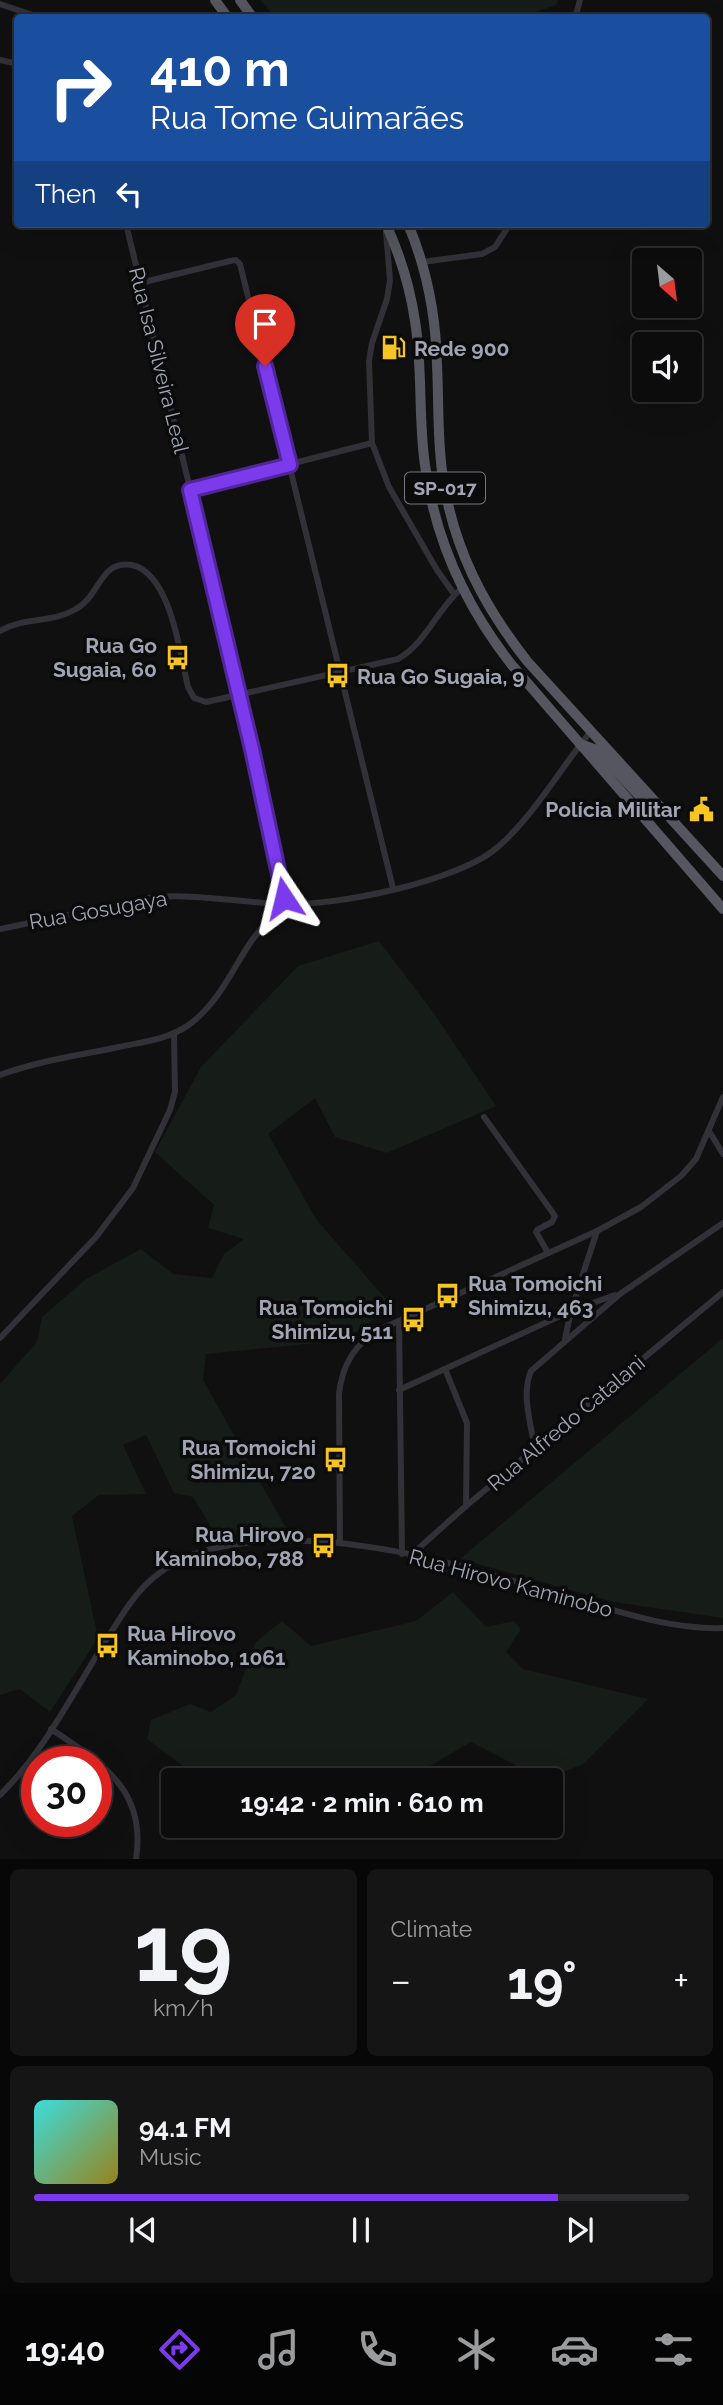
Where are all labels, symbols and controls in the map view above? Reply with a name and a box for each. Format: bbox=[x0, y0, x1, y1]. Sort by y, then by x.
text: 410 m bbox=[150, 40, 290, 97]
icon: right bbox=[35, 42, 126, 133]
text: Rua Tome Guimarães bbox=[150, 99, 464, 136]
icon: left bbox=[110, 175, 148, 213]
text: Then bbox=[35, 179, 96, 209]
north arrow bbox=[632, 248, 702, 318]
map controls bbox=[632, 248, 702, 402]
street label: Rua Isa Silveira Leal bbox=[124, 264, 194, 456]
pin bbox=[235, 294, 295, 366]
icon: arrive bbox=[246, 305, 284, 343]
button: sound bbox=[632, 332, 702, 402]
fuel station icon: Rede 900 bbox=[380, 334, 408, 362]
place label: Rede 900 bbox=[414, 336, 510, 361]
road number: SP-017 bbox=[405, 472, 485, 503]
place label: Rua Go Sugaia, 60 bbox=[53, 633, 157, 682]
bus stop icon: Rua Go Sugaia, 60 bbox=[163, 643, 191, 671]
bus stop icon: Rua Go Sugaia, 9 bbox=[323, 662, 351, 690]
place label: Rua Go Sugaia, 9 bbox=[357, 664, 525, 689]
public building icon: Polícia Militar bbox=[687, 795, 715, 823]
place label: Polícia Militar bbox=[545, 797, 681, 822]
position arrow bbox=[247, 861, 321, 935]
street label: Rua Gosugaya bbox=[27, 886, 169, 934]
place label: Rua Tomoichi Shimizu, 463 bbox=[468, 1271, 602, 1320]
bus stop icon: Rua Tomoichi Shimizu, 463 bbox=[434, 1281, 462, 1309]
place label: Rua Tomoichi Shimizu, 511 bbox=[259, 1295, 393, 1344]
bus stop icon: Rua Tomoichi Shimizu, 511 bbox=[399, 1305, 427, 1333]
street label: Rua Alfredo Catalani bbox=[482, 1350, 650, 1496]
place label: Rua Tomoichi Shimizu, 720 bbox=[182, 1435, 316, 1484]
bus stop icon: Rua Tomoichi Shimizu, 720 bbox=[322, 1445, 350, 1473]
place label: Rua Hirovo Kaminobo, 788 bbox=[155, 1522, 304, 1571]
bus stop icon: Rua Hirovo Kaminobo, 788 bbox=[310, 1532, 338, 1560]
street label: Rua Hirovo Kaminobo bbox=[406, 1544, 616, 1622]
place label: Rua Hirovo Kaminobo, 1061 bbox=[127, 1621, 285, 1670]
bus stop icon: Rua Hirovo Kaminobo, 1061 bbox=[93, 1631, 121, 1659]
speed limit sign: 30 bbox=[21, 1746, 112, 1837]
text: 19:42 · 2 min · 610 m bbox=[240, 1788, 484, 1818]
text: 19 bbox=[134, 1895, 233, 2002]
text: Climate bbox=[391, 1915, 472, 1942]
text: 19° bbox=[507, 1950, 577, 2011]
text: − bbox=[391, 1958, 411, 2003]
text: + bbox=[673, 1958, 689, 2003]
text: km/h bbox=[153, 1994, 214, 2021]
text: 94.1 FM bbox=[139, 2113, 232, 2143]
text: Music bbox=[139, 2143, 202, 2170]
icon: previous bbox=[124, 2211, 162, 2249]
icon: pause bbox=[342, 2211, 380, 2249]
icon: next bbox=[561, 2211, 599, 2249]
icon: directions bbox=[155, 2325, 204, 2374]
icon: music bbox=[254, 2325, 303, 2374]
icon: phone bbox=[353, 2325, 402, 2374]
icon: climate bbox=[452, 2325, 501, 2374]
icon: car bbox=[550, 2325, 599, 2374]
icon: filters bbox=[649, 2325, 698, 2374]
text: 19:40 bbox=[25, 2331, 105, 2368]

